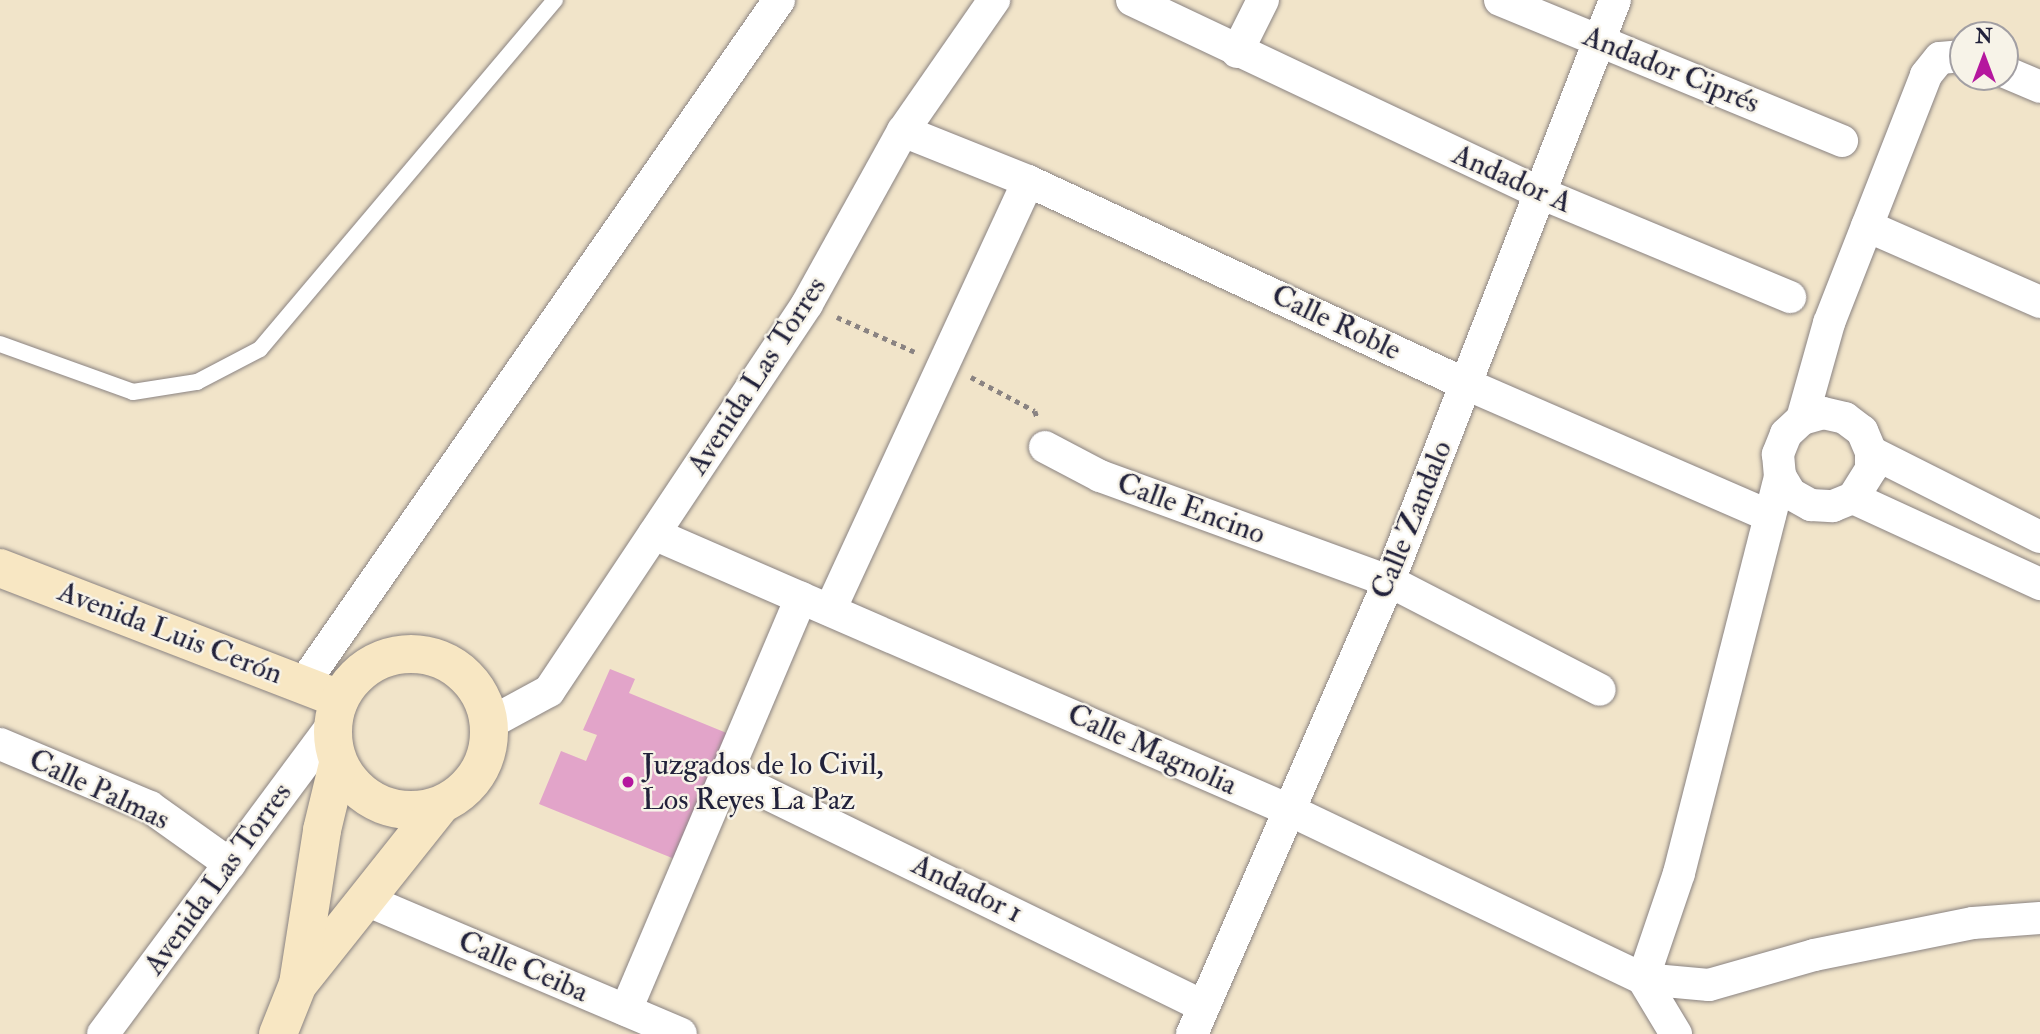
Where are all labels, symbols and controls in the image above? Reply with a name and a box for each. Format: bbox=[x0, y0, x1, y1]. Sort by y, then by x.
street label: Andador Ciprés bbox=[1578, 18, 1764, 122]
north arrow bbox=[1949, 21, 2019, 91]
text: N bbox=[1975, 25, 1993, 49]
street label: Andador A bbox=[1447, 137, 1577, 221]
street label: Avenida Las Torres bbox=[680, 270, 834, 482]
street label: Calle Roble bbox=[1266, 277, 1406, 369]
street label: Calle Zandalo bbox=[1364, 436, 1460, 604]
street label: Calle Encino bbox=[1112, 466, 1270, 552]
street label: Avenida Luis Cerón bbox=[53, 574, 287, 692]
street label: Calle Magnolia bbox=[1062, 697, 1242, 803]
street label: Calle Palmas bbox=[23, 742, 175, 838]
place label: Juzgados de lo Civil, Los Reyes La Paz bbox=[642, 747, 884, 818]
marker: Juzgados de lo Civil, Los Reyes La Paz bbox=[620, 774, 636, 790]
street label: Avenida Las Torres bbox=[136, 776, 300, 982]
street label: Andador 1 bbox=[906, 847, 1028, 931]
street label: Calle Ceiba bbox=[453, 924, 593, 1010]

